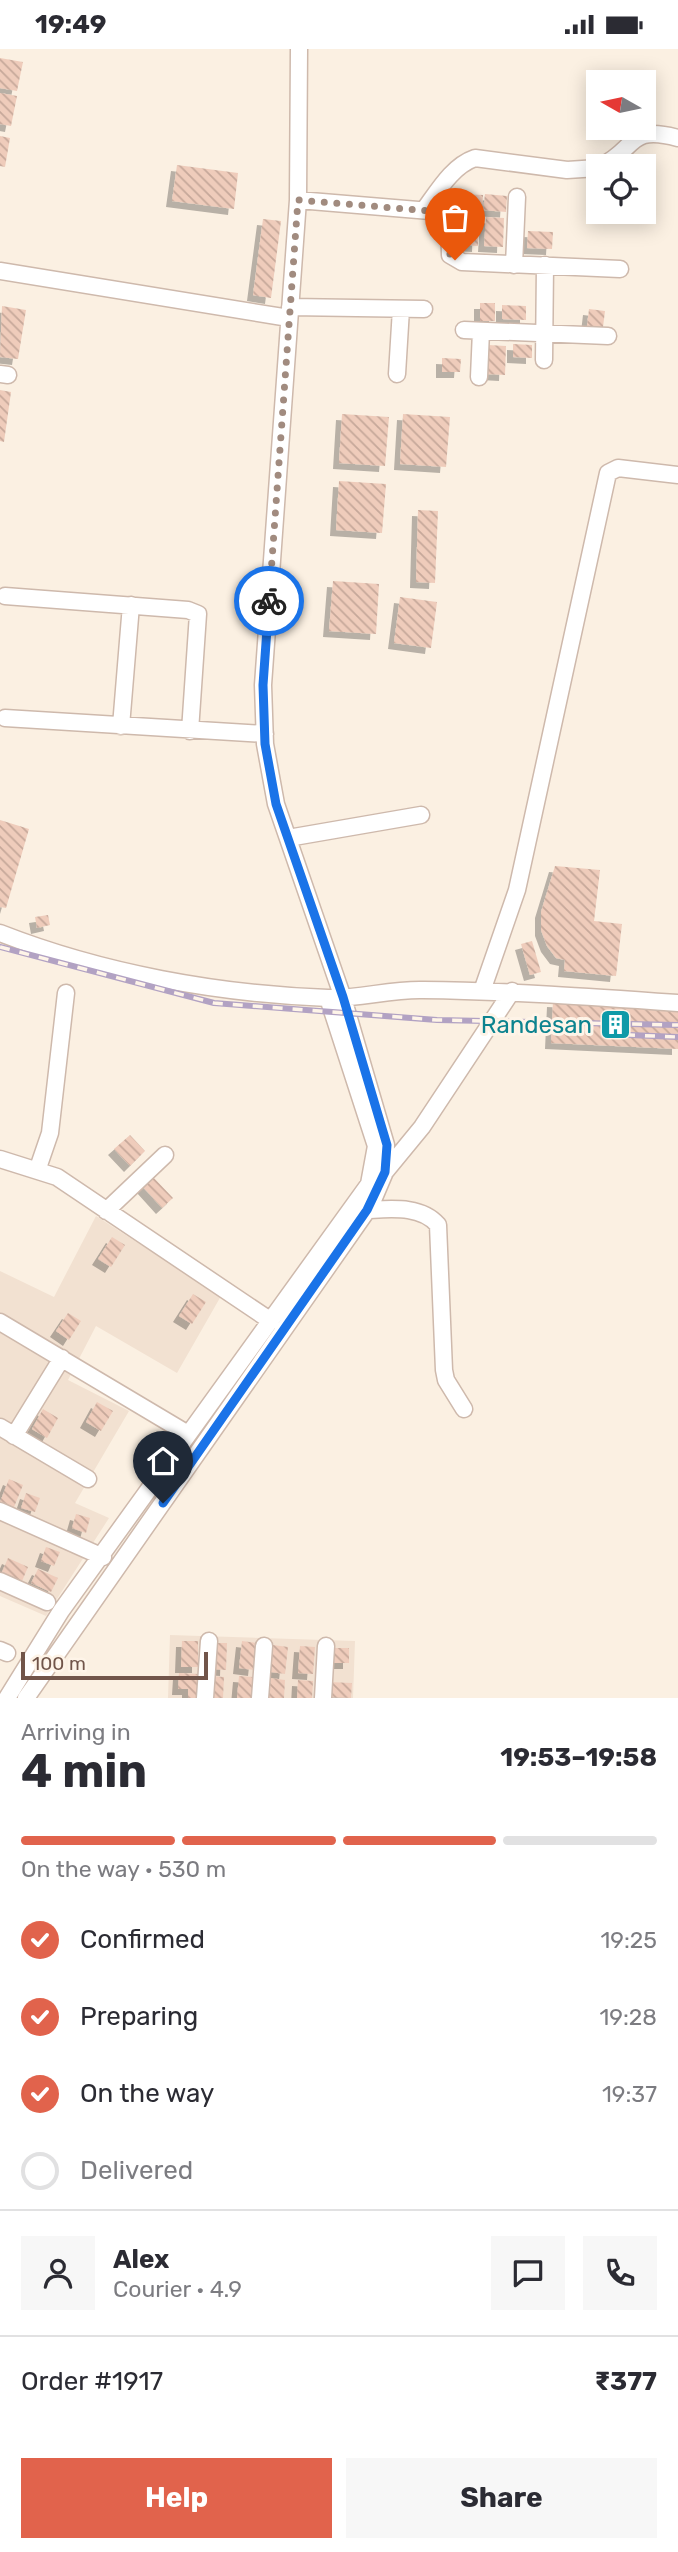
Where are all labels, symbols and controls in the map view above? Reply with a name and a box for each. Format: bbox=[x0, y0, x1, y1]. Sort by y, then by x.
text: 19:49 bbox=[35, 9, 107, 40]
north arrow bbox=[586, 70, 656, 140]
map controls bbox=[586, 70, 656, 224]
button: locate bbox=[586, 154, 656, 224]
pin bbox=[425, 188, 485, 260]
icon: bag bbox=[436, 199, 474, 237]
courier bbox=[234, 566, 304, 636]
icon: bike bbox=[250, 582, 288, 620]
building icon: Randesan bbox=[598, 1008, 632, 1042]
place label: Randesan bbox=[481, 1011, 592, 1039]
pin bbox=[133, 1431, 193, 1503]
icon: home bbox=[144, 1442, 182, 1480]
scale bar bbox=[21, 1649, 208, 1681]
text: 100 m bbox=[32, 1652, 86, 1675]
text: Arriving in bbox=[21, 1718, 131, 1746]
text: 19:53–19:58 bbox=[500, 1742, 657, 1773]
text: 4 min bbox=[21, 1744, 147, 1799]
text: On the way · 530 m bbox=[21, 1855, 226, 1883]
icon: check bbox=[21, 1921, 59, 1959]
text: Confirmed bbox=[80, 1924, 205, 1955]
text: 19:25 bbox=[600, 1926, 657, 1954]
icon: check bbox=[21, 1998, 59, 2036]
text: Preparing bbox=[80, 2001, 198, 2032]
text: 19:28 bbox=[599, 2003, 657, 2031]
icon: check bbox=[21, 2075, 59, 2113]
text: On the way bbox=[80, 2078, 214, 2109]
text: 19:37 bbox=[602, 2080, 657, 2108]
text: Delivered bbox=[80, 2155, 193, 2186]
button: person bbox=[21, 2236, 95, 2310]
button: chat bbox=[491, 2236, 565, 2310]
button: phone bbox=[583, 2236, 657, 2310]
text: Alex bbox=[113, 2244, 169, 2275]
text: Courier · 4.9 bbox=[113, 2275, 242, 2303]
text: Order #1917 bbox=[21, 2366, 163, 2397]
text: ₹377 bbox=[594, 2366, 657, 2397]
button: Help bbox=[21, 2458, 332, 2538]
button: Share bbox=[346, 2458, 657, 2538]

